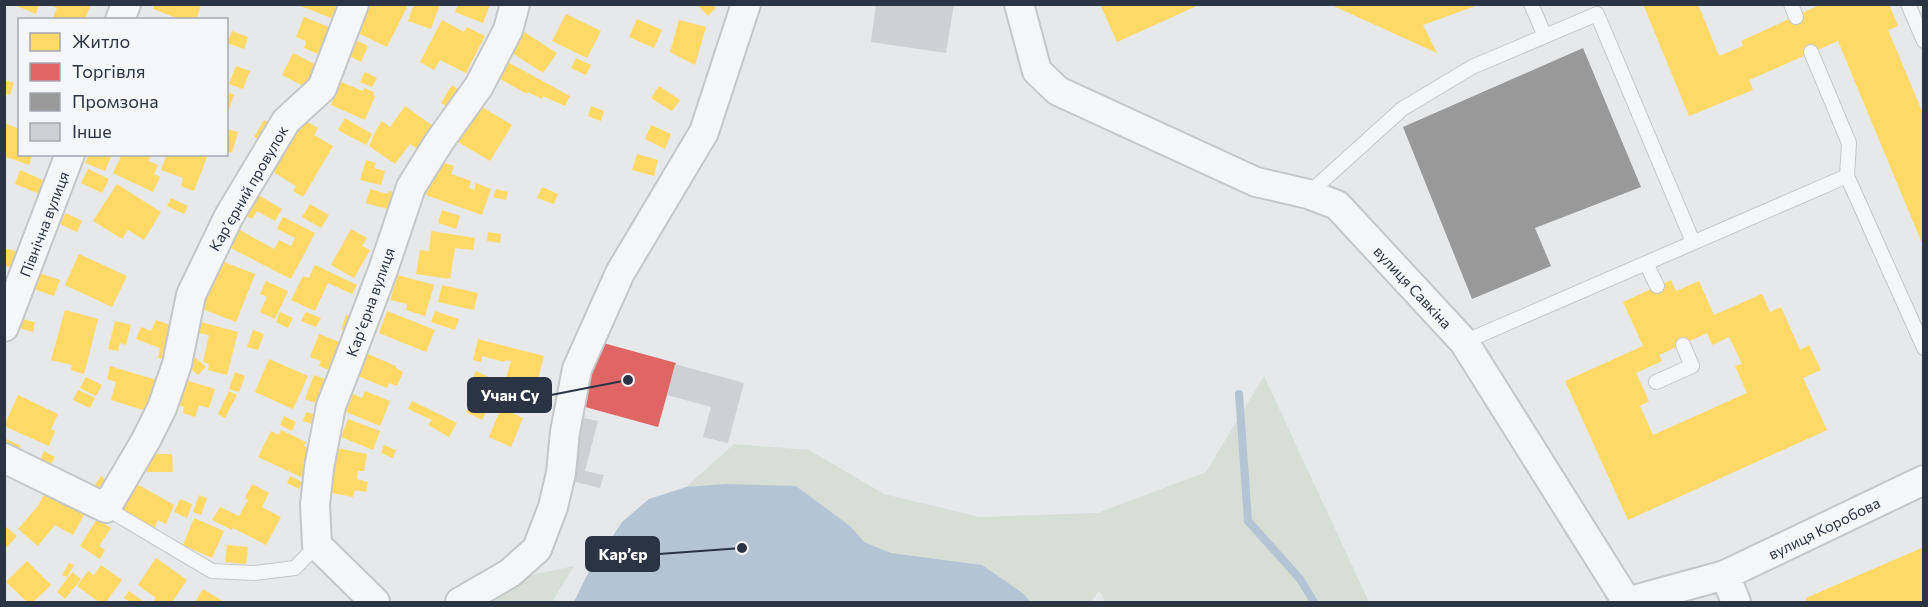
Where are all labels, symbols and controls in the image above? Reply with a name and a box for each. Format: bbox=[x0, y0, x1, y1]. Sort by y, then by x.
legend bbox=[18, 18, 228, 156]
text: Житло bbox=[72, 30, 130, 52]
text: Торгівля bbox=[72, 60, 145, 82]
text: Промзона bbox=[72, 90, 159, 112]
text: Інше bbox=[72, 120, 112, 142]
street label: Карʼєрний провулок bbox=[205, 122, 291, 254]
street label: Північна вулиця bbox=[16, 169, 72, 279]
street label: вулиця Савкіна bbox=[1370, 242, 1456, 332]
street label: Карʼєрна вулиця bbox=[342, 245, 398, 359]
callout: Учан Су bbox=[468, 378, 551, 412]
text: Учан Су bbox=[480, 385, 540, 404]
street label: вулиця Коробова bbox=[1765, 493, 1883, 563]
callout: Кар’єр bbox=[586, 537, 659, 571]
text: Кар’єр bbox=[598, 544, 648, 563]

